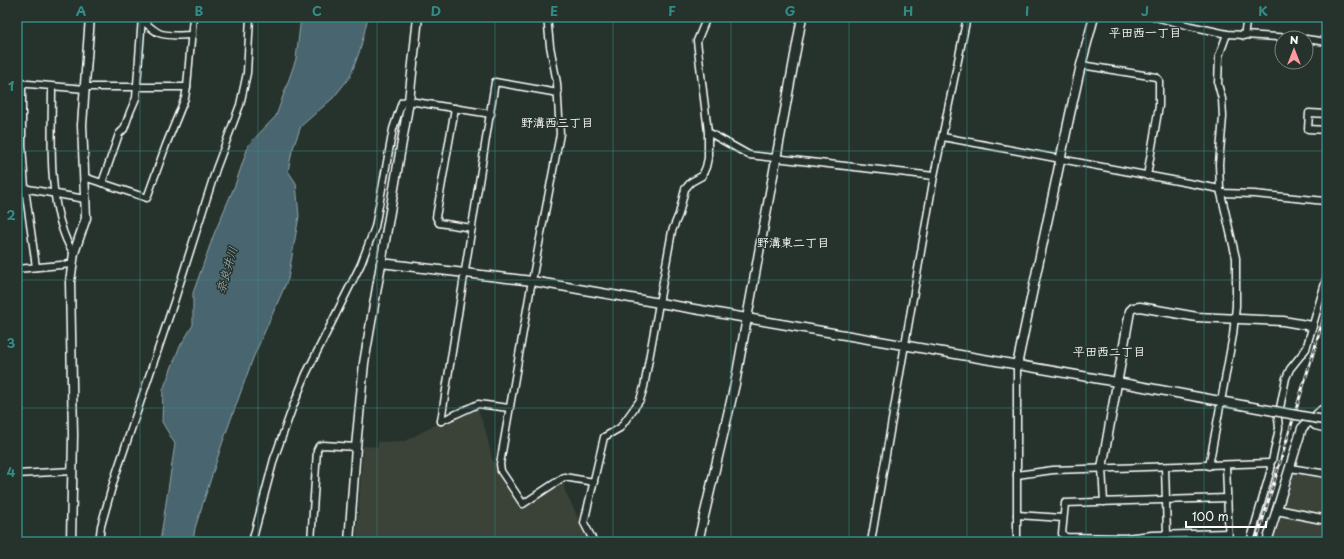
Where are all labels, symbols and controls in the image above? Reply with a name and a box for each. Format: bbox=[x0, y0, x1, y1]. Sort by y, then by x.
text: A bbox=[76, 1, 86, 20]
text: B bbox=[195, 1, 204, 20]
text: C bbox=[312, 1, 322, 20]
text: D bbox=[431, 1, 441, 20]
text: E bbox=[550, 1, 558, 20]
text: F bbox=[668, 1, 676, 20]
text: G bbox=[785, 1, 795, 20]
text: H bbox=[903, 1, 913, 20]
text: I bbox=[1025, 1, 1029, 20]
text: J bbox=[1141, 1, 1149, 20]
text: K bbox=[1258, 1, 1268, 20]
district label: 平田西一丁目 bbox=[1109, 23, 1181, 41]
north arrow bbox=[1274, 30, 1314, 70]
text: N bbox=[1290, 31, 1299, 48]
text: 1 bbox=[8, 76, 14, 95]
district label: 野溝西三丁目 bbox=[521, 113, 593, 131]
text: 2 bbox=[6, 205, 16, 224]
district label: 野溝東二丁目 bbox=[757, 233, 829, 251]
water label: 奈良井川 bbox=[211, 244, 241, 295]
text: 3 bbox=[7, 333, 16, 352]
district label: 平田西二丁目 bbox=[1073, 342, 1145, 360]
text: 4 bbox=[7, 462, 16, 481]
scale bar bbox=[1186, 503, 1266, 529]
text: 100 m bbox=[1192, 507, 1229, 525]

